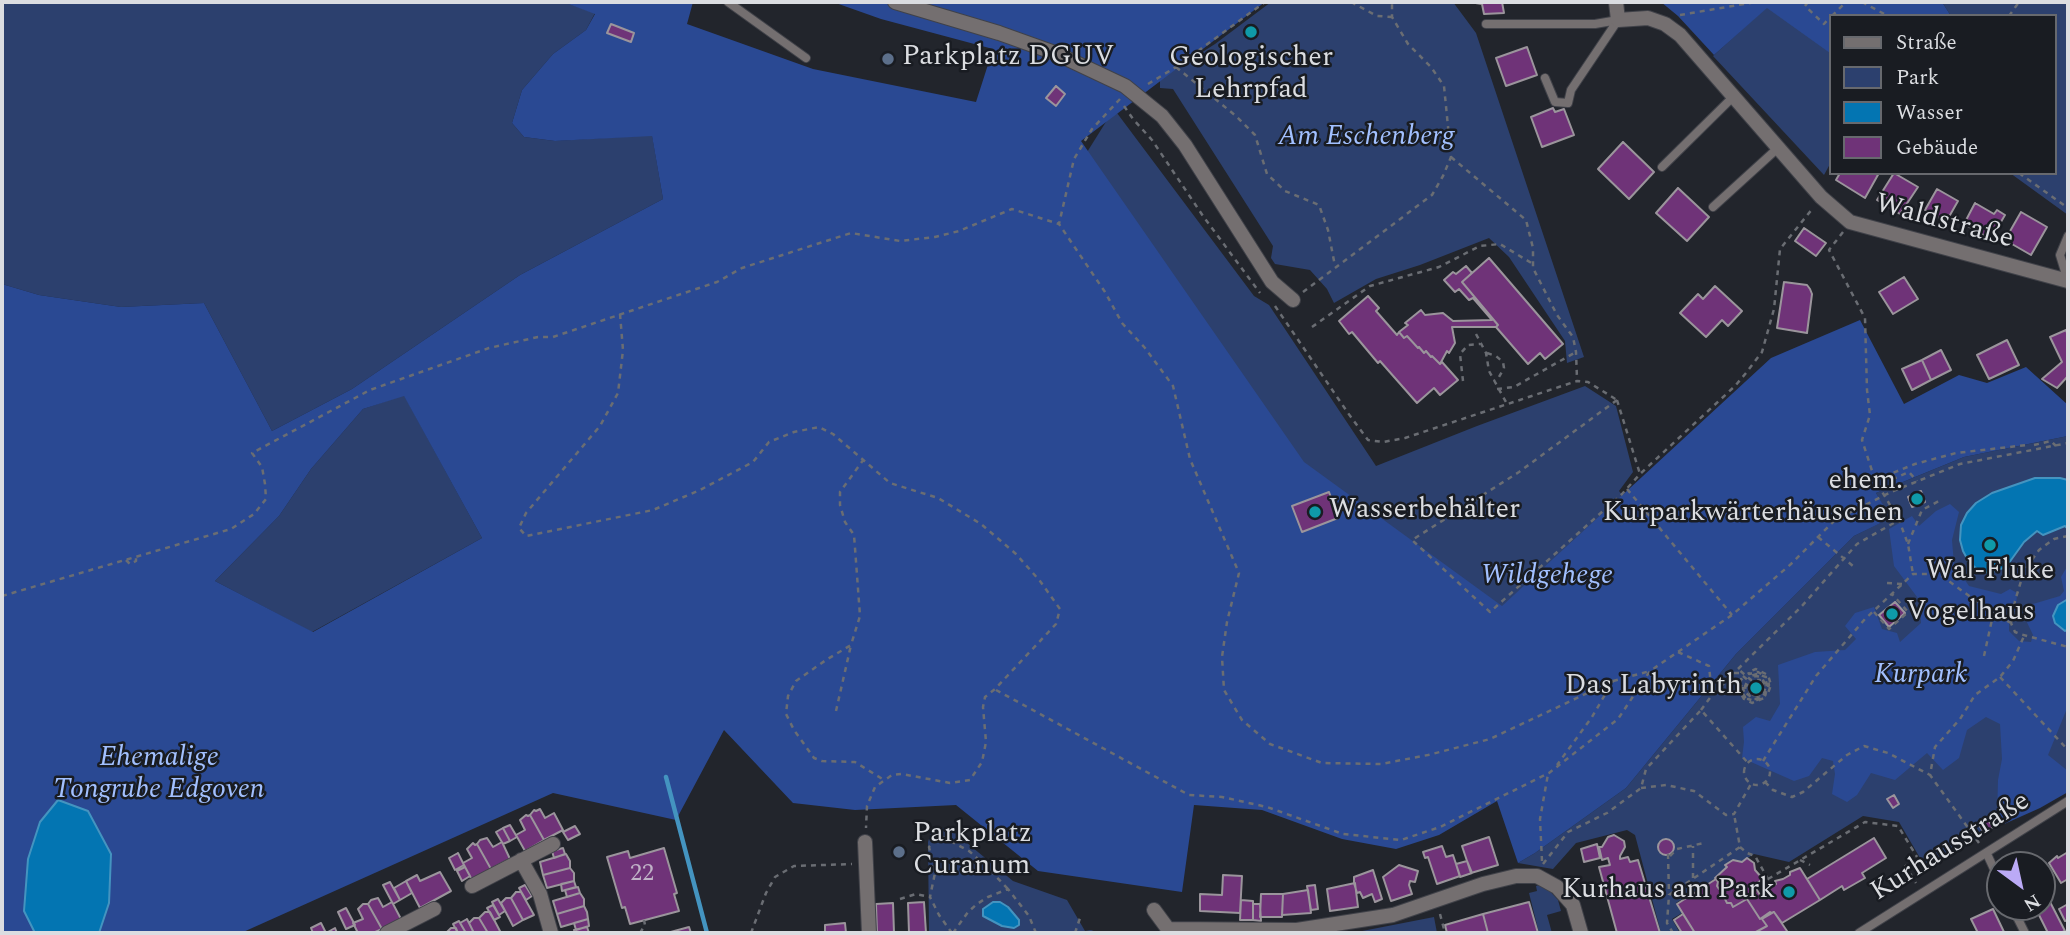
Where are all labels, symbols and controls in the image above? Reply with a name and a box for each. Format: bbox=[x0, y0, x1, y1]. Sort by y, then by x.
legend bbox=[1828, 14, 2056, 175]
marker: Geologischer Lehrpfad bbox=[1243, 24, 1259, 40]
text: Straße bbox=[1896, 27, 1957, 59]
place label: Parkplatz DGUV bbox=[902, 42, 1115, 76]
place label: Geologischer Lehrpfad bbox=[1169, 43, 1333, 109]
marker: Parkplatz DGUV bbox=[880, 51, 896, 67]
text: Park bbox=[1896, 62, 1939, 94]
text: Wasser bbox=[1896, 97, 1963, 129]
park label: Am Eschenberg bbox=[1278, 122, 1454, 156]
text: Gebäude bbox=[1896, 132, 1978, 164]
street label: Waldstraße bbox=[1871, 188, 2017, 258]
place label: ehem. Kurparkwärterhäuschen bbox=[1603, 466, 1903, 532]
marker: ehem. Kurparkwärterhäuschen bbox=[1909, 491, 1925, 507]
place label: Wasserbehälter bbox=[1329, 495, 1520, 529]
marker: Wasserbehälter bbox=[1307, 504, 1323, 520]
marker: Wal-Fluke bbox=[1982, 537, 1998, 553]
place label: Wal-Fluke bbox=[1926, 556, 2054, 590]
park label: Wildgehege bbox=[1481, 561, 1613, 595]
place label: Vogelhaus bbox=[1906, 597, 2035, 631]
marker: Vogelhaus bbox=[1884, 606, 1900, 622]
park label: Kurpark bbox=[1874, 660, 1968, 694]
place label: Das Labyrinth bbox=[1565, 671, 1742, 705]
marker: Das Labyrinth bbox=[1748, 680, 1764, 696]
park label: Ehemalige Tongrube Edgoven bbox=[53, 743, 265, 809]
street label: Kurhausstraße bbox=[1865, 786, 2037, 910]
place label: Parkplatz Curanum bbox=[913, 819, 1032, 885]
marker: Parkplatz Curanum bbox=[891, 844, 907, 860]
north arrow bbox=[1986, 851, 2056, 921]
house number: 22 bbox=[630, 861, 654, 889]
place label: Kurhaus am Park bbox=[1562, 875, 1775, 909]
marker: Kurhaus am Park bbox=[1781, 884, 1797, 900]
text: N bbox=[2017, 886, 2046, 919]

